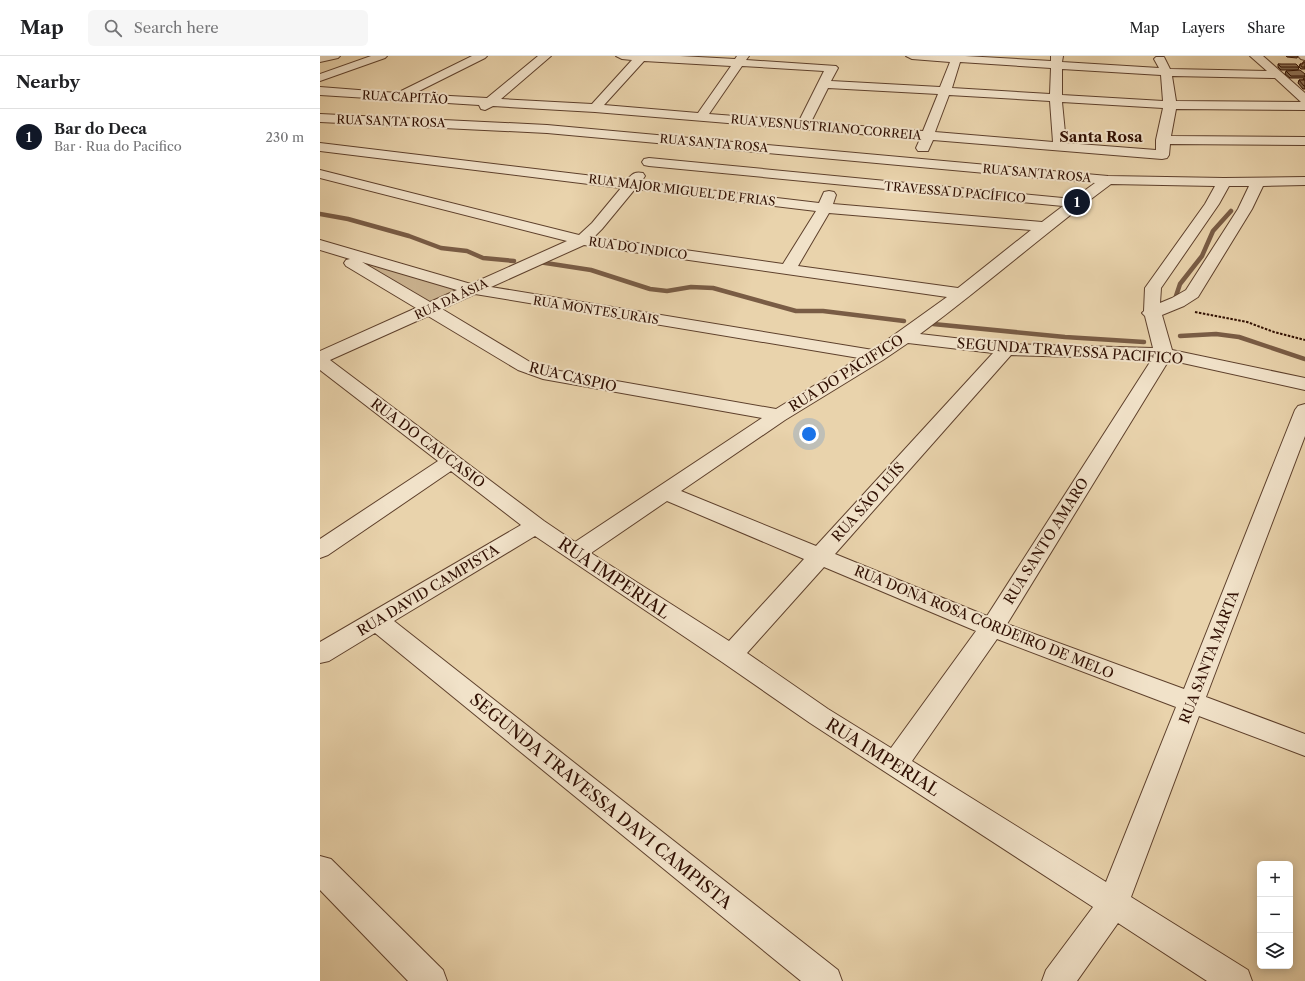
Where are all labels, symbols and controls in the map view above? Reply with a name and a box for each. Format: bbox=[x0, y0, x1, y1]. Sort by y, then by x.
search box bbox=[88, 10, 368, 46]
text: Map bbox=[20, 16, 64, 39]
icon: search bbox=[102, 17, 124, 39]
text: Search here bbox=[134, 18, 219, 37]
text: Map bbox=[1129, 19, 1159, 37]
text: Layers bbox=[1181, 19, 1225, 37]
text: Share bbox=[1247, 19, 1285, 37]
text: Nearby bbox=[16, 72, 80, 92]
street label: RUA CAPITÃO bbox=[362, 86, 448, 107]
street label: RUA VESNUSTRIANO CORREIA bbox=[730, 111, 923, 143]
street label: RUA SANTA ROSA bbox=[336, 112, 447, 130]
text: Bar do Deca bbox=[54, 119, 147, 138]
district label: Santa Rosa bbox=[1059, 127, 1143, 146]
text: 1 bbox=[26, 129, 32, 145]
text: 230 m bbox=[266, 129, 304, 145]
street label: RUA SANTA ROSA bbox=[659, 131, 770, 155]
text: Bar · Rua do Pacifico bbox=[54, 138, 182, 154]
street label: RUA SANTA ROSA bbox=[982, 161, 1093, 185]
street label: RUA MAJOR MIGUEL DE FRIAS bbox=[588, 171, 776, 209]
street label: TRAVESSA D PACÍFICO bbox=[883, 177, 1027, 206]
pin: 1 bbox=[1064, 187, 1090, 217]
street label: RUA DO INDICO bbox=[588, 234, 688, 262]
street label: RUA DA ÁSIA bbox=[412, 274, 491, 323]
street label: RUA MONTES URAIS bbox=[532, 293, 660, 327]
street label: RUA DO PACIFICO bbox=[785, 330, 907, 416]
street label: SEGUNDA TRAVESSA PACIFICO bbox=[956, 334, 1184, 368]
street label: RUA CASPIO bbox=[527, 358, 619, 396]
street label: RUA DO CAUCASIO bbox=[367, 394, 489, 492]
your location bbox=[799, 424, 819, 444]
street label: RUA SÃO LUÍS bbox=[827, 458, 908, 546]
street label: RUA SANTO AMARO bbox=[1000, 474, 1092, 608]
street label: RUA IMPERIAL bbox=[554, 533, 674, 623]
street label: RUA DAVID CAMPISTA bbox=[354, 540, 503, 640]
street label: RUA DONA ROSA CORDEIRO DE MELO bbox=[851, 561, 1117, 683]
street label: RUA SANTA MARTA bbox=[1175, 587, 1243, 726]
street label: SEGUNDA TRAVESSA DAVI CAMPISTA bbox=[466, 689, 736, 913]
street label: RUA IMPERIAL bbox=[822, 714, 944, 800]
map controls bbox=[1257, 861, 1293, 969]
button: + bbox=[1257, 861, 1293, 897]
button: − bbox=[1257, 897, 1293, 933]
button: layers bbox=[1257, 933, 1293, 969]

